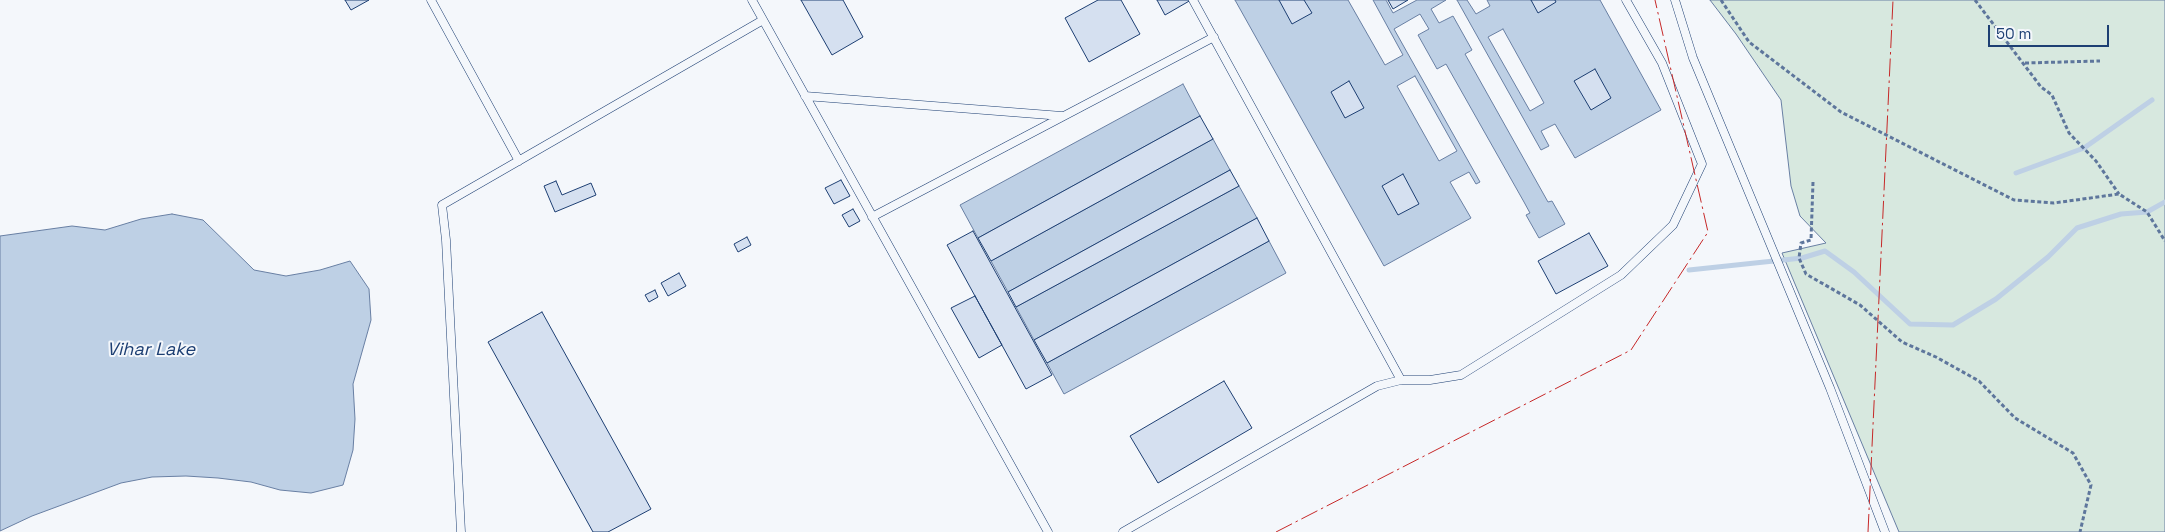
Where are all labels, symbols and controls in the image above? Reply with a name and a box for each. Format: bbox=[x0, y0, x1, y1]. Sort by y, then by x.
scale bar bbox=[1990, 15, 2111, 47]
text: 50 m bbox=[1996, 24, 2031, 43]
water label: Vihar Lake bbox=[107, 339, 195, 361]

